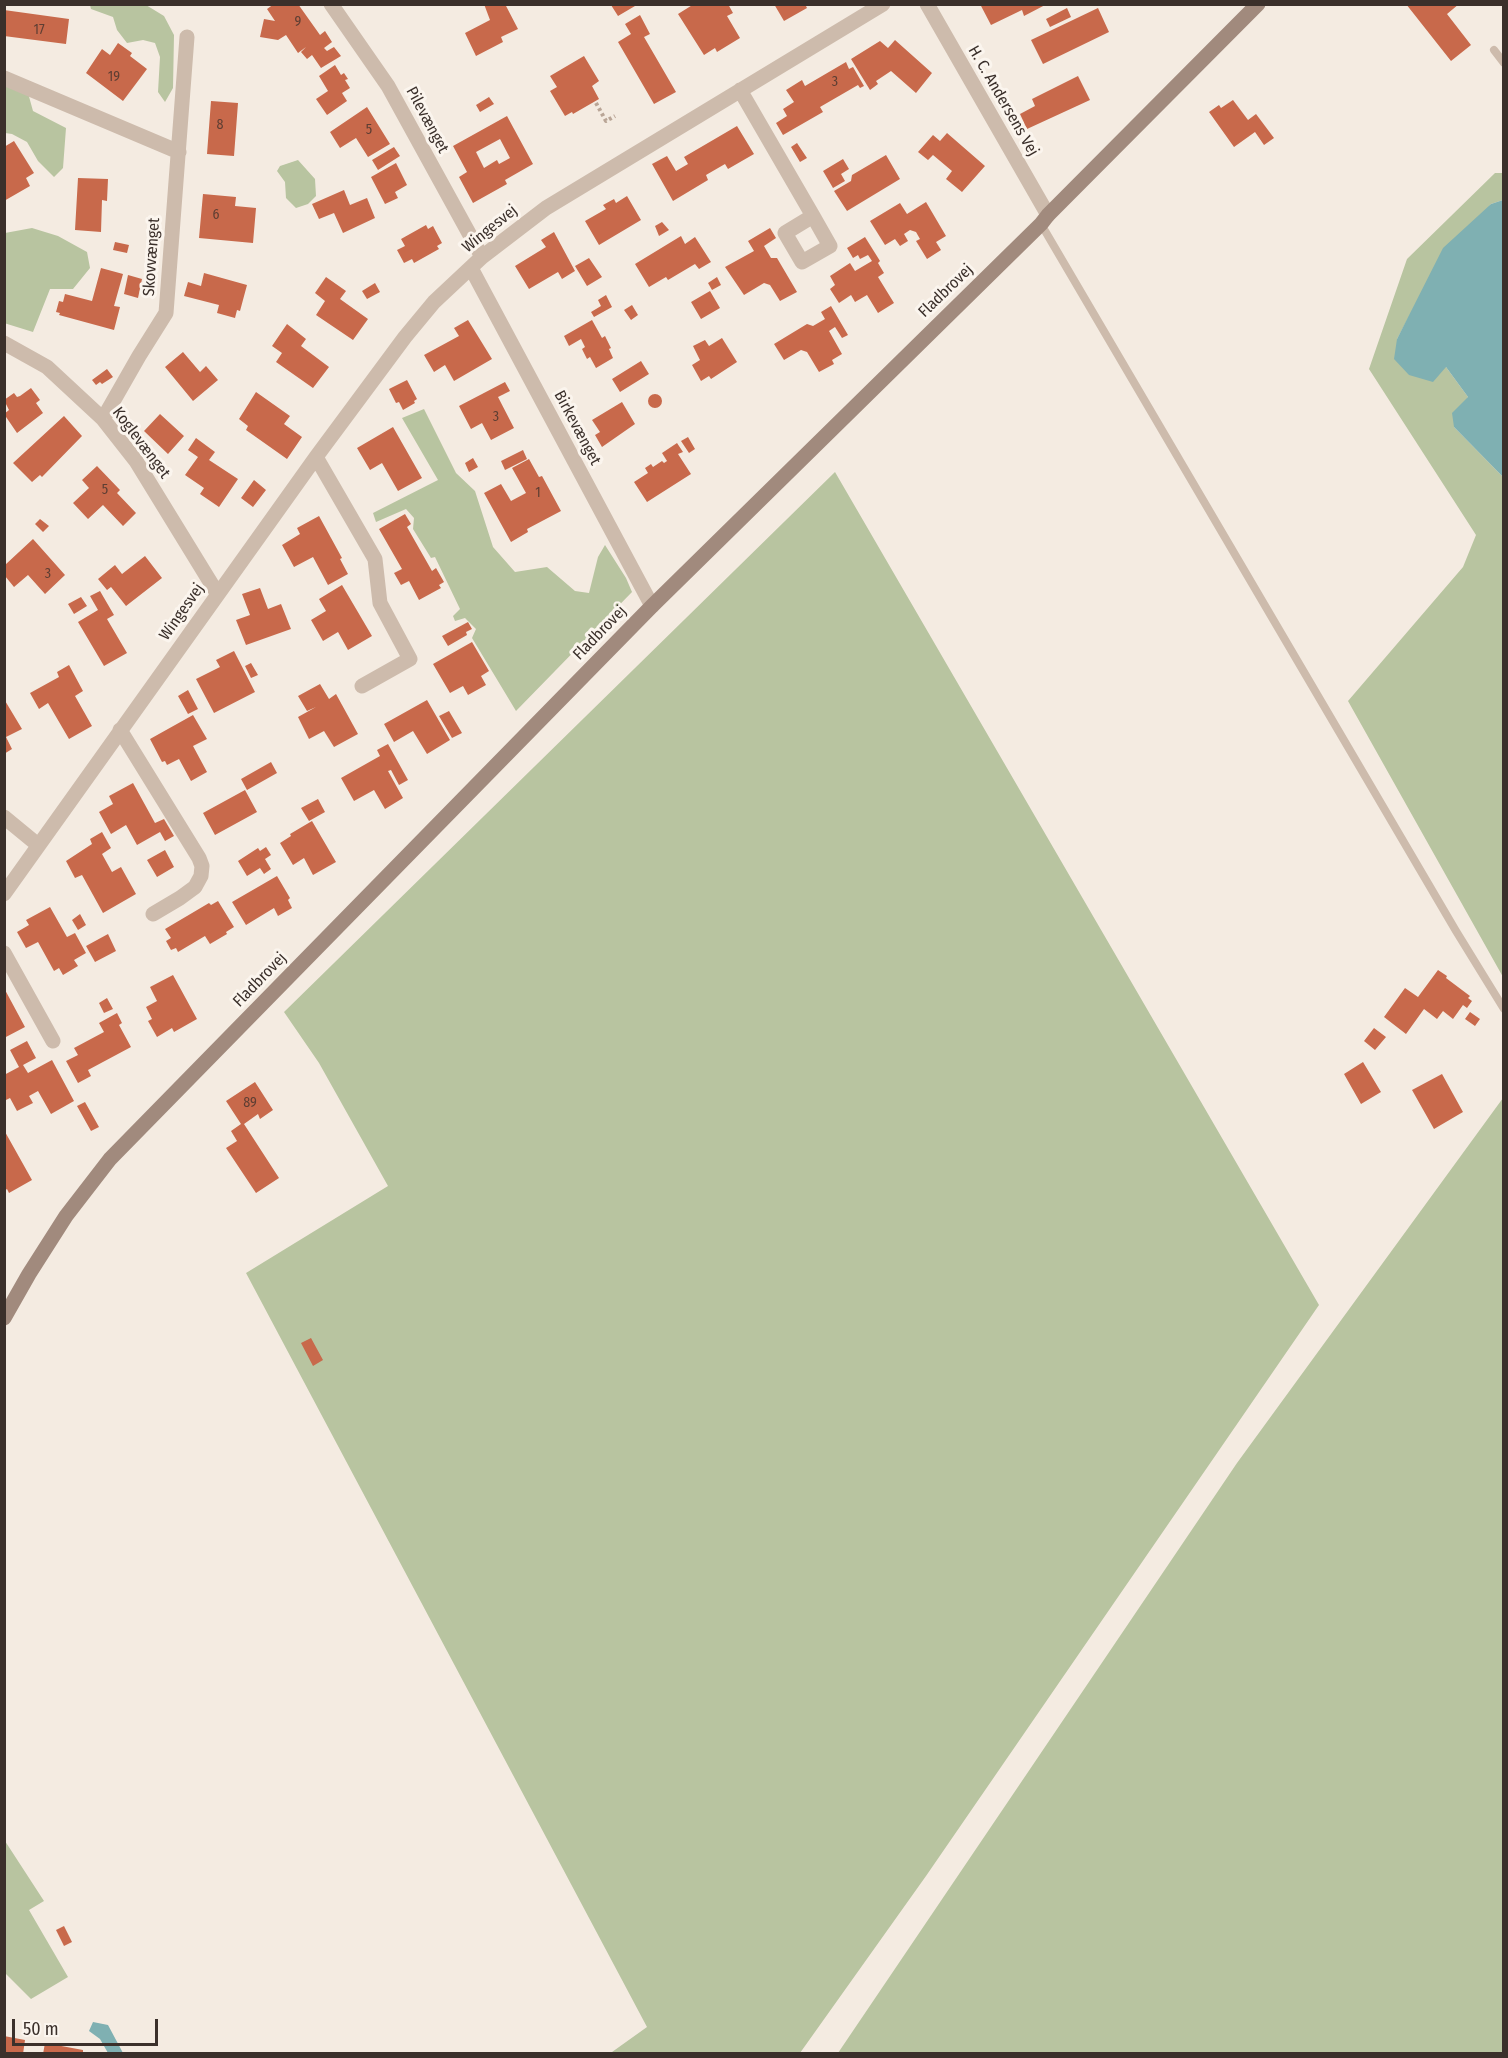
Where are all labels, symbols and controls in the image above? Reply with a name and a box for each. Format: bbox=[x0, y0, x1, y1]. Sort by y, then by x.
house number: 9 bbox=[295, 14, 301, 30]
house number: 17 bbox=[33, 22, 45, 38]
street label: H. C. Andersens Vej bbox=[964, 42, 1042, 160]
house number: 19 bbox=[108, 69, 120, 85]
house number: 3 bbox=[832, 74, 838, 90]
street label: Pilevænget bbox=[402, 84, 452, 156]
house number: 8 bbox=[217, 117, 223, 133]
house number: 5 bbox=[366, 122, 372, 138]
street label: Wingesvej bbox=[459, 201, 521, 257]
house number: 6 bbox=[213, 207, 219, 223]
street label: Skovvænget bbox=[140, 217, 164, 297]
street label: Fladbrovej bbox=[915, 260, 977, 322]
street label: Birkevænget bbox=[549, 387, 605, 469]
street label: Koglevænget bbox=[108, 404, 174, 482]
house number: 3 bbox=[493, 409, 499, 425]
house number: 5 bbox=[102, 482, 108, 498]
house number: 1 bbox=[535, 485, 541, 501]
house number: 3 bbox=[45, 566, 51, 582]
street label: Wingesvej bbox=[155, 580, 209, 644]
street label: Fladbrovej bbox=[569, 602, 631, 664]
street label: Fladbrovej bbox=[229, 949, 291, 1011]
house number: 89 bbox=[243, 1095, 257, 1111]
scale bar bbox=[15, 2007, 160, 2045]
text: 50 m bbox=[23, 2018, 59, 2040]

